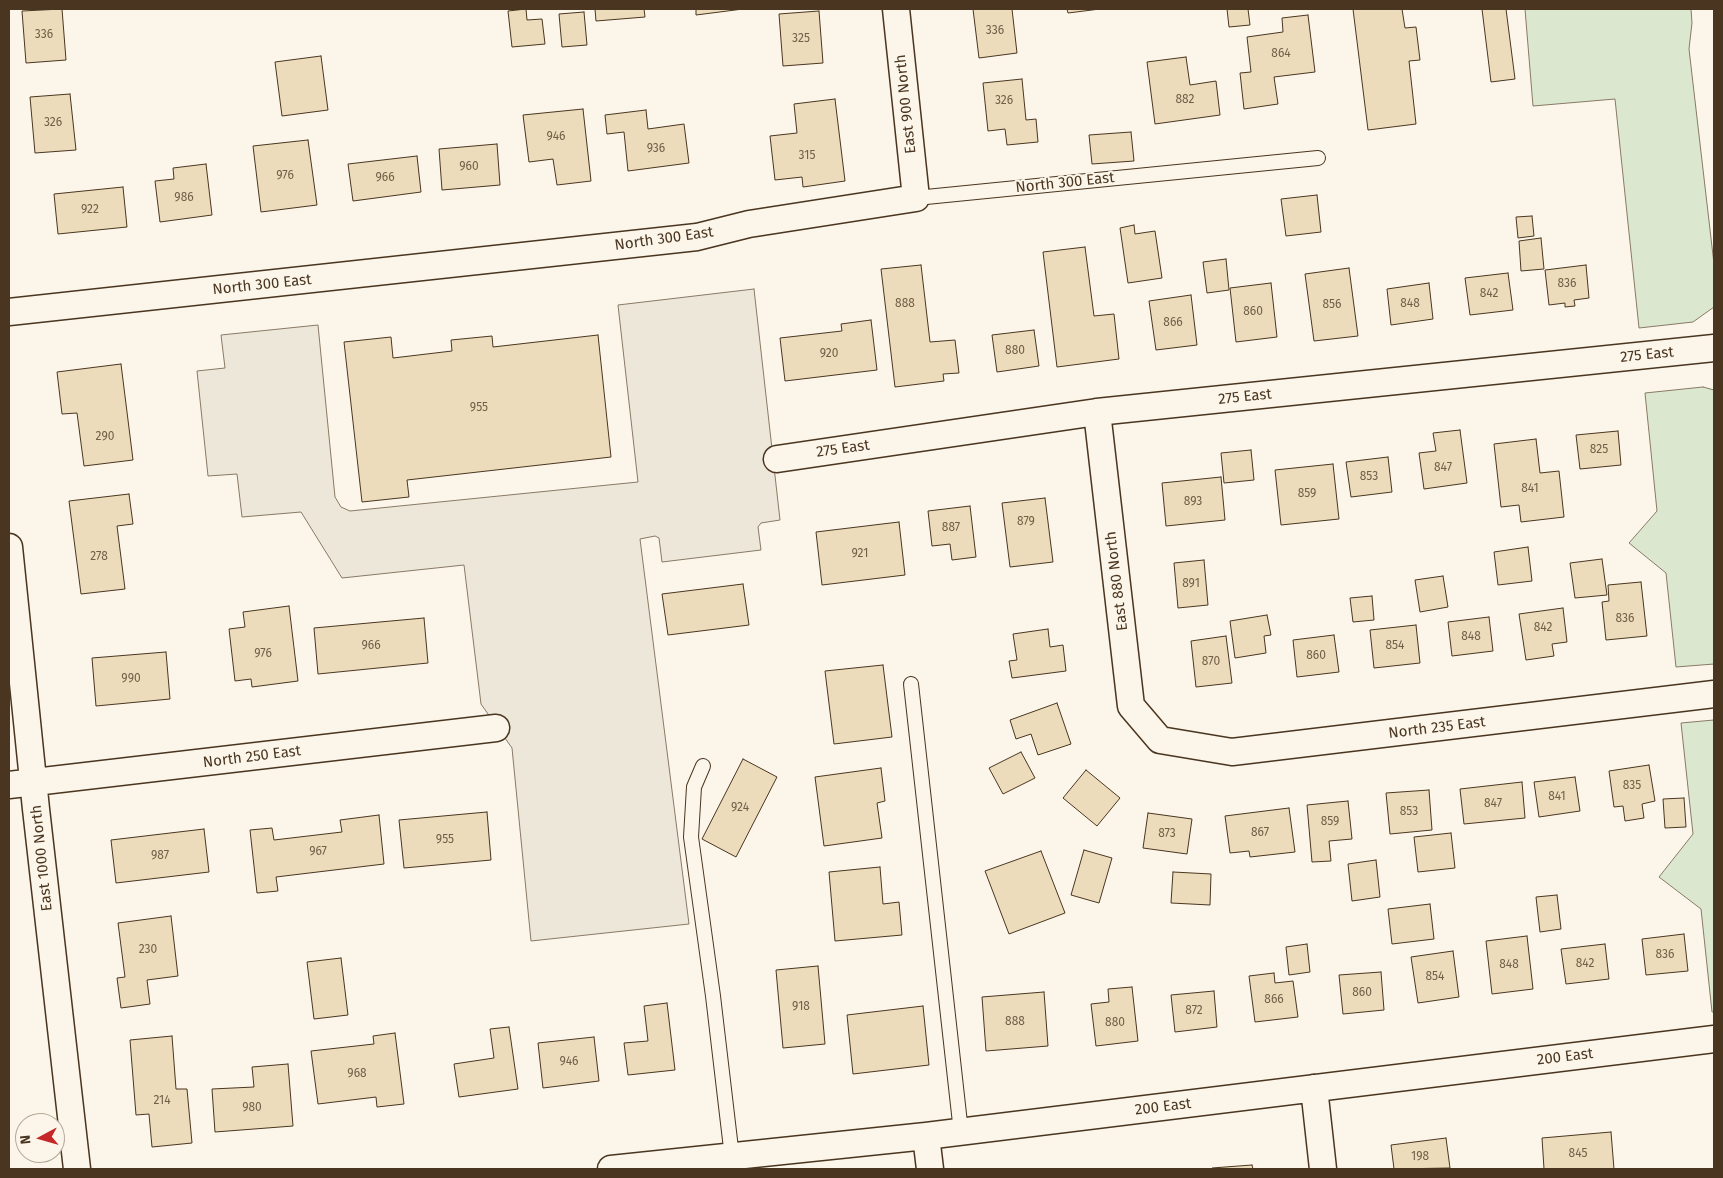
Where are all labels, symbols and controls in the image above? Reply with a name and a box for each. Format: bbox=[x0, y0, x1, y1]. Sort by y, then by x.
house number: 336 bbox=[986, 24, 1004, 38]
house number: 336 bbox=[35, 28, 53, 42]
house number: 325 bbox=[792, 32, 810, 46]
house number: 864 bbox=[1271, 47, 1291, 61]
street label: East 900 North bbox=[892, 53, 920, 155]
house number: 882 bbox=[1175, 93, 1195, 107]
house number: 326 bbox=[995, 94, 1013, 108]
house number: 326 bbox=[44, 116, 62, 130]
house number: 946 bbox=[547, 130, 565, 144]
house number: 936 bbox=[647, 142, 665, 156]
house number: 315 bbox=[799, 149, 815, 163]
house number: 960 bbox=[459, 160, 479, 174]
house number: 976 bbox=[276, 169, 294, 183]
street label: North 300 East bbox=[1015, 169, 1115, 197]
house number: 966 bbox=[375, 171, 395, 185]
house number: 986 bbox=[174, 191, 194, 205]
house number: 922 bbox=[81, 203, 99, 217]
street label: North 300 East bbox=[614, 223, 714, 255]
street label: North 300 East bbox=[212, 271, 312, 299]
house number: 836 bbox=[1558, 277, 1576, 291]
house number: 842 bbox=[1480, 287, 1498, 301]
house number: 888 bbox=[895, 297, 915, 311]
house number: 848 bbox=[1400, 297, 1420, 311]
house number: 856 bbox=[1322, 298, 1342, 312]
house number: 860 bbox=[1243, 305, 1263, 319]
house number: 866 bbox=[1163, 316, 1183, 330]
street label: 275 East bbox=[1619, 343, 1675, 367]
house number: 880 bbox=[1005, 344, 1025, 358]
house number: 920 bbox=[820, 347, 838, 361]
street label: 275 East bbox=[1217, 385, 1273, 409]
house number: 955 bbox=[470, 401, 488, 415]
house number: 290 bbox=[96, 430, 114, 444]
street label: 275 East bbox=[815, 436, 871, 462]
house number: 825 bbox=[1590, 443, 1608, 457]
house number: 847 bbox=[1434, 461, 1452, 475]
house number: 853 bbox=[1360, 470, 1378, 484]
house number: 841 bbox=[1521, 482, 1539, 496]
house number: 859 bbox=[1298, 487, 1316, 501]
house number: 893 bbox=[1184, 495, 1202, 509]
house number: 879 bbox=[1017, 515, 1035, 529]
house number: 887 bbox=[942, 521, 960, 535]
street label: East 880 North bbox=[1102, 530, 1132, 632]
house number: 921 bbox=[852, 547, 868, 561]
house number: 278 bbox=[90, 550, 108, 564]
house number: 891 bbox=[1182, 577, 1200, 591]
house number: 836 bbox=[1616, 612, 1634, 626]
house number: 842 bbox=[1534, 621, 1552, 635]
house number: 848 bbox=[1461, 630, 1481, 644]
house number: 966 bbox=[361, 639, 381, 653]
house number: 854 bbox=[1385, 639, 1405, 653]
house number: 976 bbox=[254, 647, 272, 661]
house number: 860 bbox=[1306, 649, 1326, 663]
house number: 870 bbox=[1202, 655, 1220, 669]
house number: 990 bbox=[121, 672, 141, 686]
street label: North 235 East bbox=[1387, 713, 1487, 743]
street label: North 250 East bbox=[202, 742, 302, 772]
house number: 835 bbox=[1623, 779, 1641, 793]
house number: 841 bbox=[1548, 790, 1566, 804]
house number: 847 bbox=[1484, 797, 1502, 811]
house number: 924 bbox=[731, 801, 749, 815]
street label: East 1000 North bbox=[27, 804, 57, 912]
house number: 853 bbox=[1400, 805, 1418, 819]
house number: 859 bbox=[1321, 815, 1339, 829]
house number: 867 bbox=[1251, 826, 1269, 840]
house number: 873 bbox=[1158, 827, 1176, 841]
house number: 955 bbox=[436, 833, 454, 847]
house number: 967 bbox=[309, 845, 327, 859]
house number: 987 bbox=[151, 849, 169, 863]
house number: 230 bbox=[139, 943, 157, 957]
house number: 836 bbox=[1656, 948, 1674, 962]
house number: 842 bbox=[1576, 957, 1594, 971]
house number: 848 bbox=[1499, 958, 1519, 972]
house number: 854 bbox=[1425, 970, 1445, 984]
house number: 860 bbox=[1352, 986, 1372, 1000]
house number: 866 bbox=[1264, 993, 1284, 1007]
house number: 918 bbox=[792, 1000, 810, 1014]
house number: 872 bbox=[1185, 1004, 1203, 1018]
house number: 888 bbox=[1005, 1015, 1025, 1029]
house number: 880 bbox=[1105, 1016, 1125, 1030]
street label: 200 East bbox=[1536, 1045, 1594, 1069]
house number: 946 bbox=[560, 1055, 578, 1069]
house number: 968 bbox=[347, 1067, 367, 1081]
house number: 214 bbox=[153, 1094, 171, 1108]
street label: 200 East bbox=[1134, 1095, 1192, 1119]
house number: 980 bbox=[242, 1101, 262, 1115]
north arrow bbox=[15, 1113, 65, 1163]
text: N bbox=[17, 1134, 35, 1145]
house number: 845 bbox=[1569, 1147, 1587, 1161]
house number: 198 bbox=[1411, 1150, 1429, 1164]

